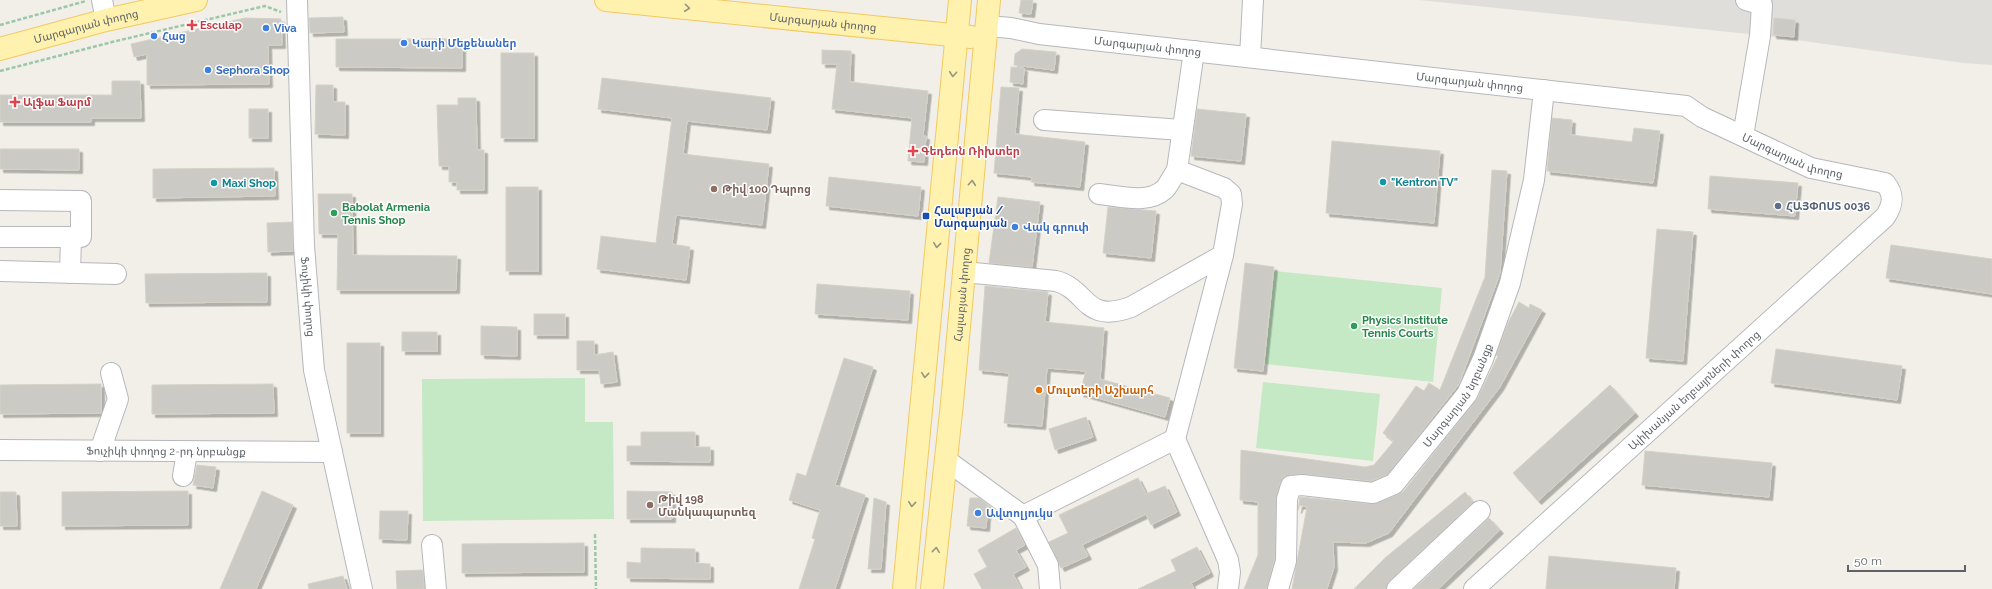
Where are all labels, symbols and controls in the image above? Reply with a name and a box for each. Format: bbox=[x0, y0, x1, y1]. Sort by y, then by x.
one-way arrow bbox=[684, 3, 690, 12]
street label: Մարգարյան փողոց bbox=[32, 7, 140, 46]
street label: Մարգարյան փողոց bbox=[769, 11, 877, 34]
place label: Esculap bbox=[200, 19, 242, 32]
marker: Esculap bbox=[187, 20, 197, 30]
place label: Viva bbox=[274, 22, 296, 35]
marker: Viva bbox=[261, 23, 271, 33]
place label: Հաց bbox=[162, 30, 186, 43]
marker: Հաց bbox=[149, 31, 159, 41]
street label: Մարգարյան փողոց bbox=[1093, 34, 1202, 59]
place label: Կարի Մեքենաներ bbox=[412, 37, 516, 50]
marker: Կարի Մեքենաներ bbox=[399, 38, 409, 48]
place label: Sephora Shop bbox=[216, 64, 290, 77]
marker: Sephora Shop bbox=[203, 65, 213, 75]
street label: Մարգարյան փողոց bbox=[1415, 70, 1524, 95]
one-way arrow bbox=[949, 71, 958, 77]
place label: Ալֆա Ֆարմ bbox=[23, 96, 92, 109]
marker: Ալֆա Ֆարմ bbox=[10, 97, 20, 107]
street label: Մարգարյան փողոց bbox=[1740, 131, 1844, 181]
place label: Գեդեոն Ռիխտեր bbox=[921, 145, 1020, 158]
marker: Գեդեոն Ռիխտեր bbox=[908, 146, 918, 156]
place label: "Kentron TV" bbox=[1391, 176, 1458, 189]
place label: Maxi Shop bbox=[222, 177, 276, 190]
marker: "Kentron TV" bbox=[1378, 177, 1388, 187]
marker: Maxi Shop bbox=[209, 178, 219, 188]
one-way arrow bbox=[967, 180, 976, 186]
place label: Թիվ 100 Դպրոց bbox=[722, 183, 811, 196]
marker: Թիվ 100 Դպրոց bbox=[709, 184, 719, 194]
place label: ՀԱՅՓՈՍՏ 0036 bbox=[1786, 200, 1870, 213]
place label: Babolat Armenia Tennis Shop bbox=[342, 201, 430, 227]
marker: ՀԱՅՓՈՍՏ 0036 bbox=[1773, 201, 1783, 211]
place label: Հալաբյան / Մարգարյան bbox=[934, 204, 1007, 230]
marker: Babolat Armenia Tennis Shop bbox=[329, 208, 339, 218]
marker: Հալաբյան / Մարգարյան bbox=[921, 211, 931, 221]
place label: Վակ գրուփ bbox=[1023, 221, 1089, 234]
marker: Վակ գրուփ bbox=[1010, 222, 1020, 232]
one-way arrow bbox=[933, 242, 942, 248]
street label: Հալաբյան փողոց bbox=[952, 247, 973, 342]
street label: Ֆուչիկի փողոց bbox=[298, 256, 317, 337]
place label: Physics Institute Tennis Courts bbox=[1362, 314, 1448, 340]
marker: Physics Institute Tennis Courts bbox=[1349, 321, 1359, 331]
street label: Ալիխանյան եղբայրների փողոց bbox=[1626, 328, 1763, 453]
street label: Մարգարյան նրբանցք bbox=[1420, 342, 1495, 450]
one-way arrow bbox=[920, 372, 929, 378]
place label: Մուլտերի Աշխարհ bbox=[1047, 384, 1154, 397]
marker: Մուլտերի Աշխարհ bbox=[1034, 385, 1044, 395]
street label: Ֆուչիկի փողոց 2-րդ նրբանցք bbox=[86, 445, 246, 458]
place label: Թիվ 198 Մանկապարտեզ bbox=[658, 493, 756, 519]
marker: Թիվ 198 Մանկապարտեզ bbox=[645, 500, 655, 510]
one-way arrow bbox=[908, 501, 917, 507]
place label: Ավտոլյուկս bbox=[986, 507, 1053, 520]
marker: Ավտոլյուկս bbox=[973, 508, 983, 518]
one-way arrow bbox=[931, 547, 940, 553]
scale bar bbox=[1848, 547, 1965, 573]
text: 50 m bbox=[1854, 554, 1882, 568]

